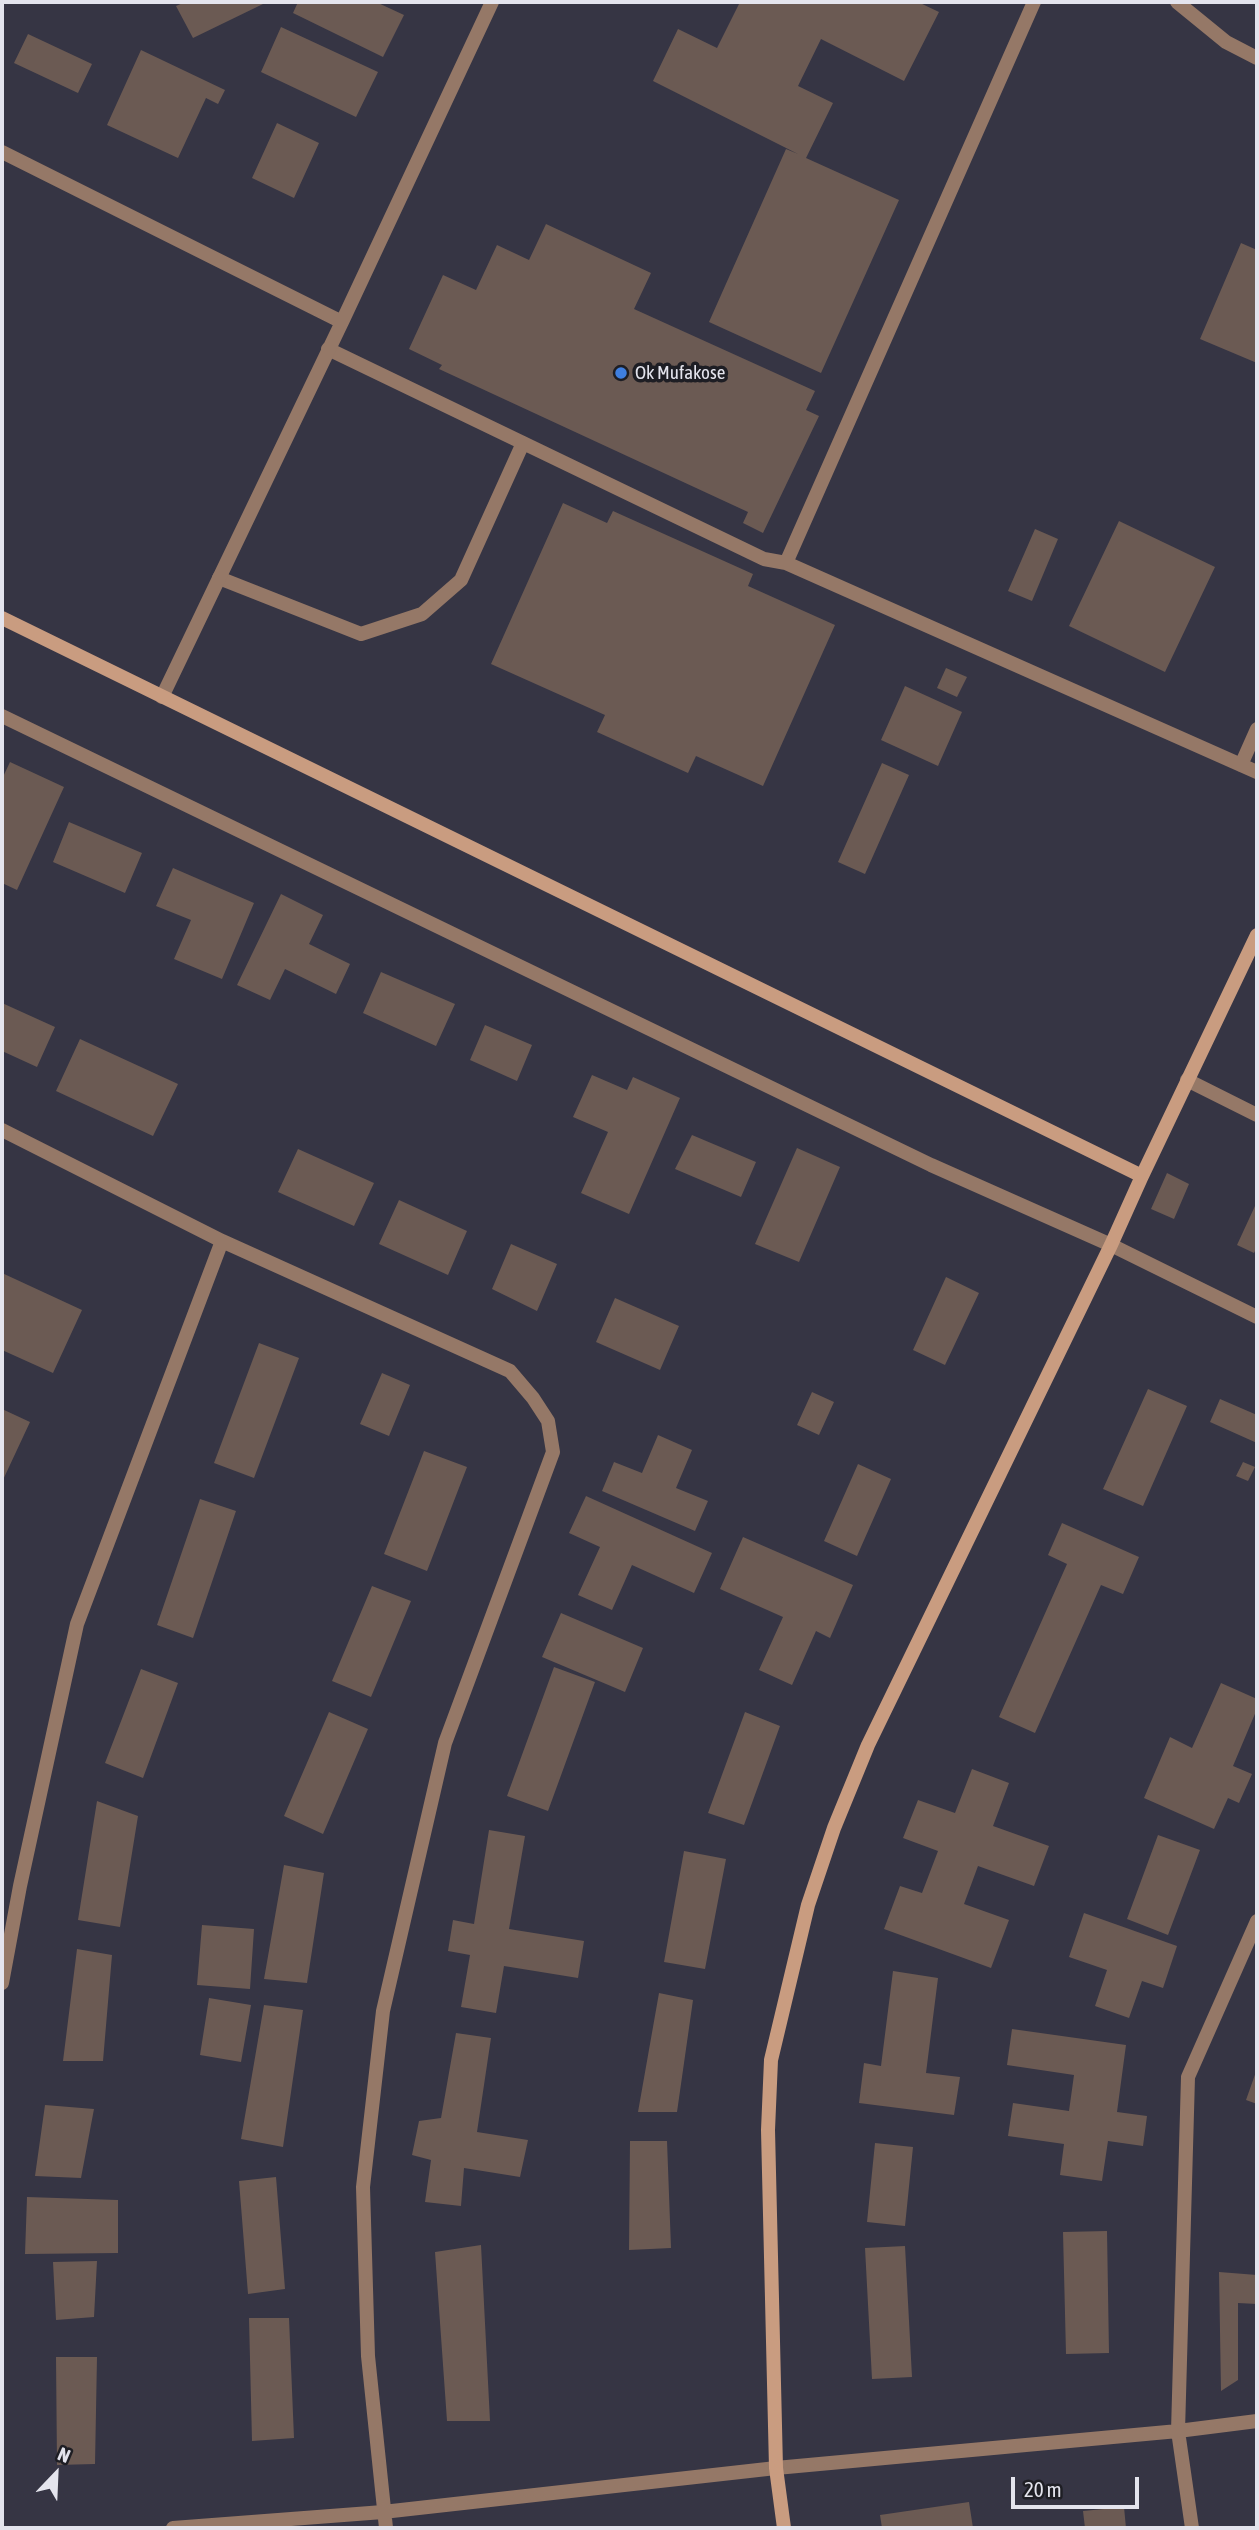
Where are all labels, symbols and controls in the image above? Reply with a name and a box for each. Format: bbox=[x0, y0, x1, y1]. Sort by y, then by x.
place label: Ok Mufakose bbox=[635, 362, 725, 384]
marker: Ok Mufakose bbox=[613, 365, 629, 381]
north arrow bbox=[21, 2439, 91, 2509]
text: N bbox=[55, 2442, 74, 2467]
scale bar bbox=[1014, 2464, 1142, 2508]
text: 20 m bbox=[1024, 2477, 1062, 2501]

